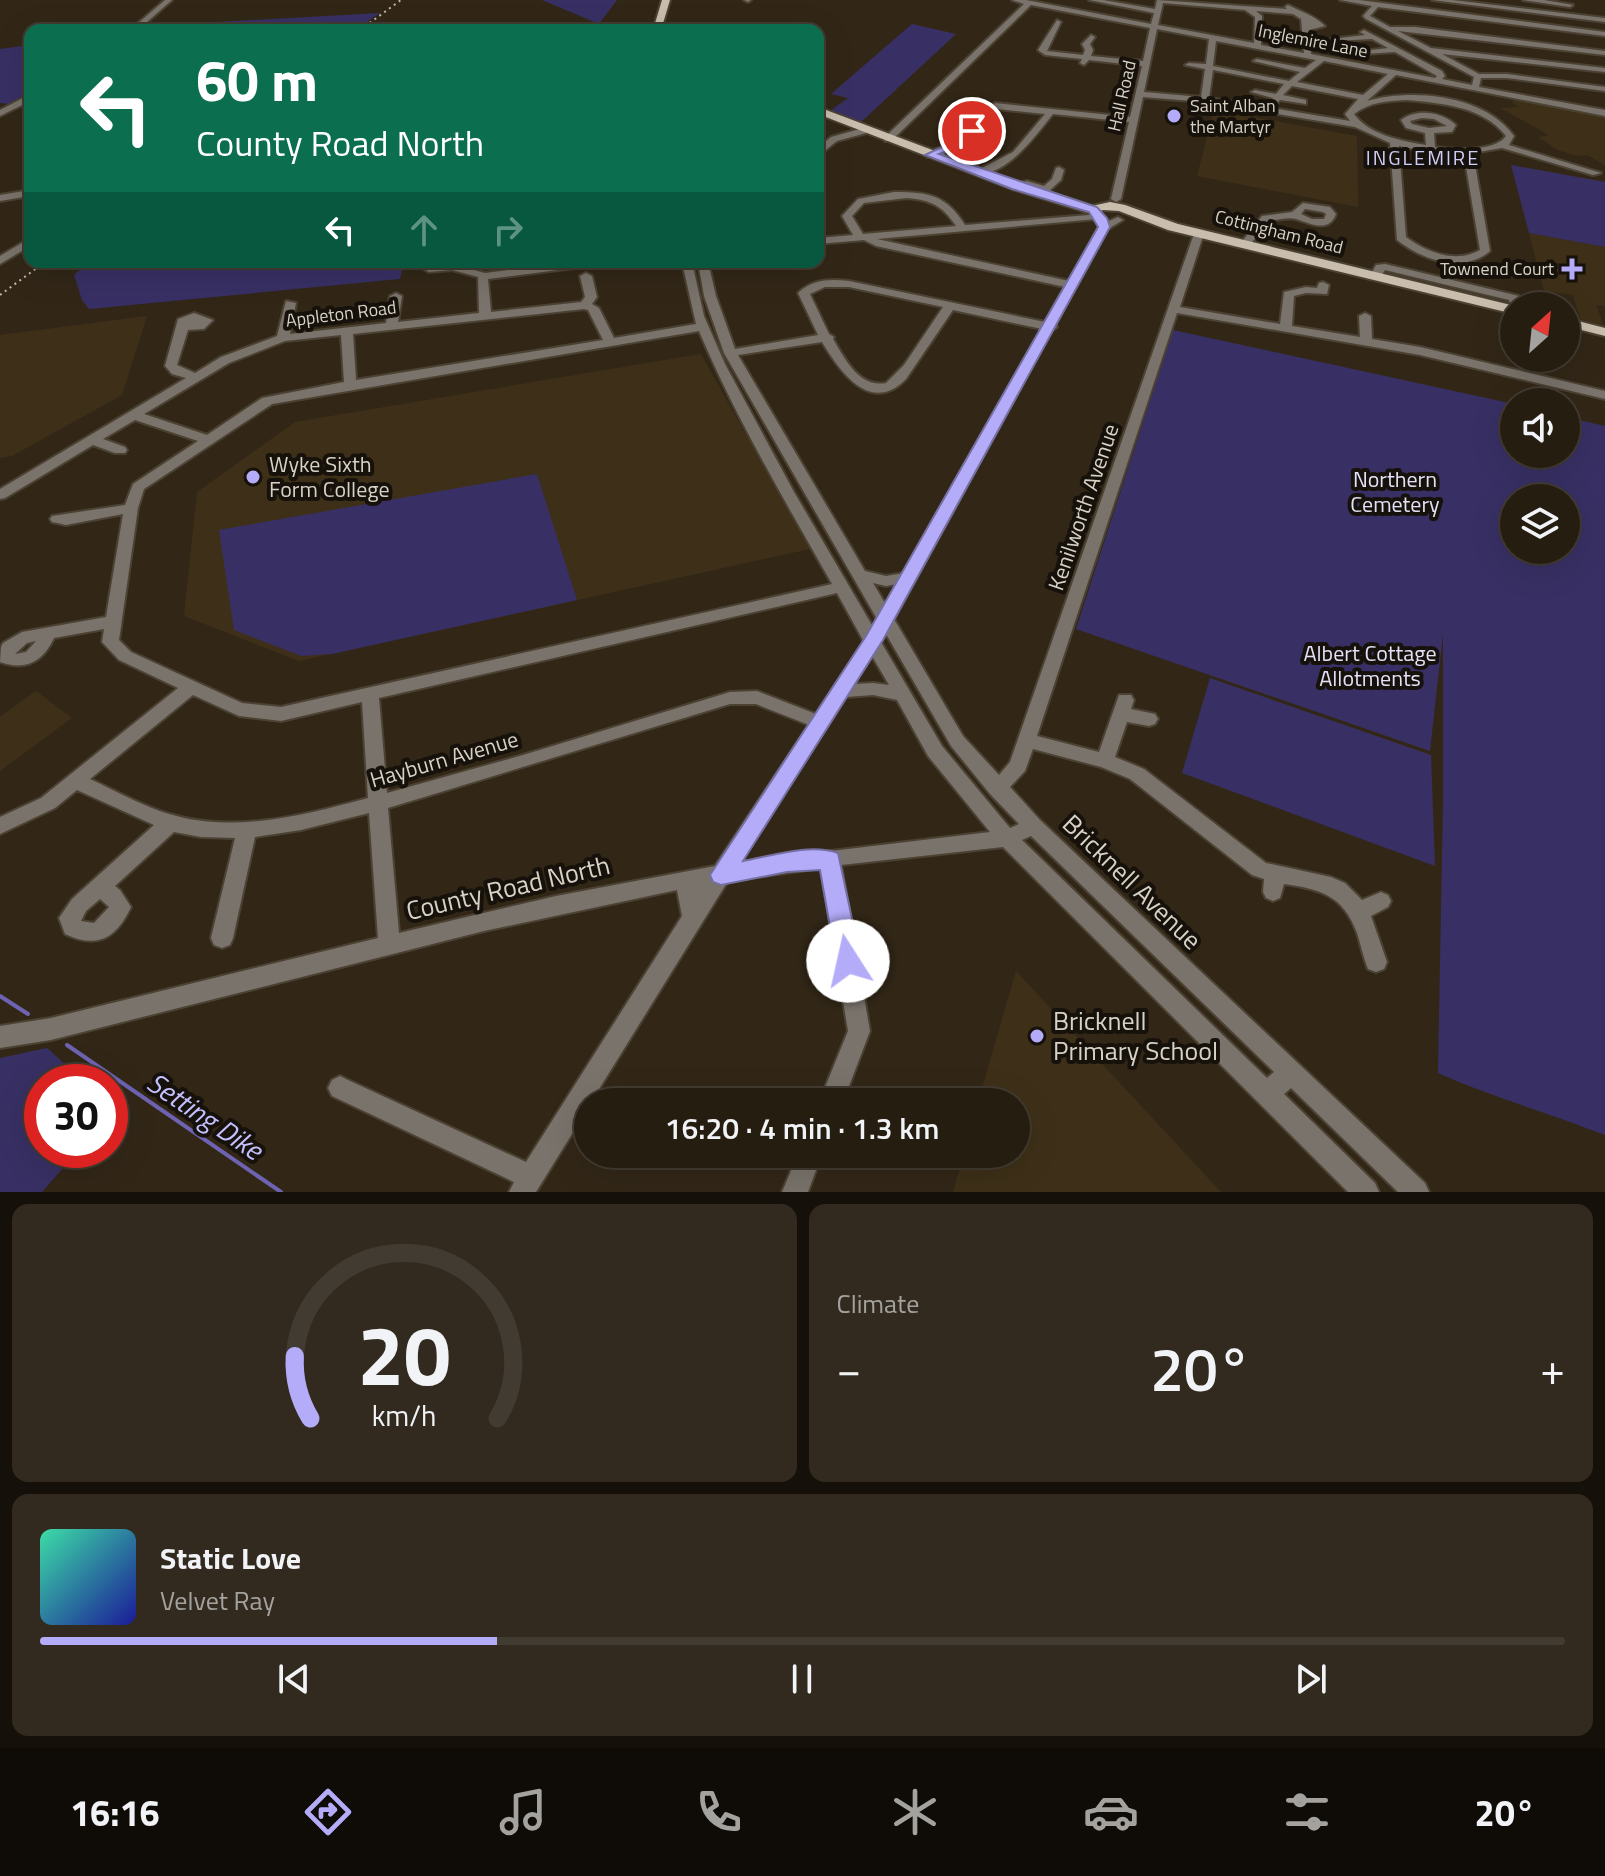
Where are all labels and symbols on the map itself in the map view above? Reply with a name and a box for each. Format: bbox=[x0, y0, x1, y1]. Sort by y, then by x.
street label: Inglemire Lane bbox=[1256, 17, 1370, 64]
street label: Hall Road bbox=[1100, 58, 1143, 134]
place label: Saint Alban the Martyr bbox=[1190, 92, 1276, 140]
pin bbox=[938, 97, 1006, 165]
marker: Saint Alban the Martyr bbox=[1165, 107, 1183, 125]
district label: INGLEMIRE bbox=[1366, 142, 1480, 173]
street label: Cottingham Road bbox=[1212, 203, 1346, 260]
place label: Townend Court bbox=[1440, 255, 1555, 282]
marker: Townend Court bbox=[1561, 258, 1583, 280]
north arrow bbox=[1500, 292, 1580, 372]
street label: Appleton Road bbox=[284, 293, 398, 334]
street label: Kenilworth Avenue bbox=[1039, 419, 1127, 595]
place label: Wyke Sixth Form College bbox=[269, 447, 390, 506]
park label: Northern Cemetery bbox=[1350, 462, 1440, 521]
marker: Wyke Sixth Form College bbox=[244, 468, 262, 486]
park label: Albert Cottage Allotments bbox=[1303, 636, 1437, 695]
street label: Hayburn Avenue bbox=[366, 722, 522, 796]
street label: Bricknell Avenue bbox=[1054, 805, 1211, 958]
street label: County Road North bbox=[402, 845, 614, 930]
position arrow bbox=[806, 919, 890, 1003]
place label: Bricknell Primary School bbox=[1053, 1001, 1218, 1070]
marker: Bricknell Primary School bbox=[1028, 1027, 1046, 1045]
water label: Setting Dike bbox=[139, 1061, 273, 1171]
speed limit sign: 30 bbox=[24, 1064, 128, 1168]

